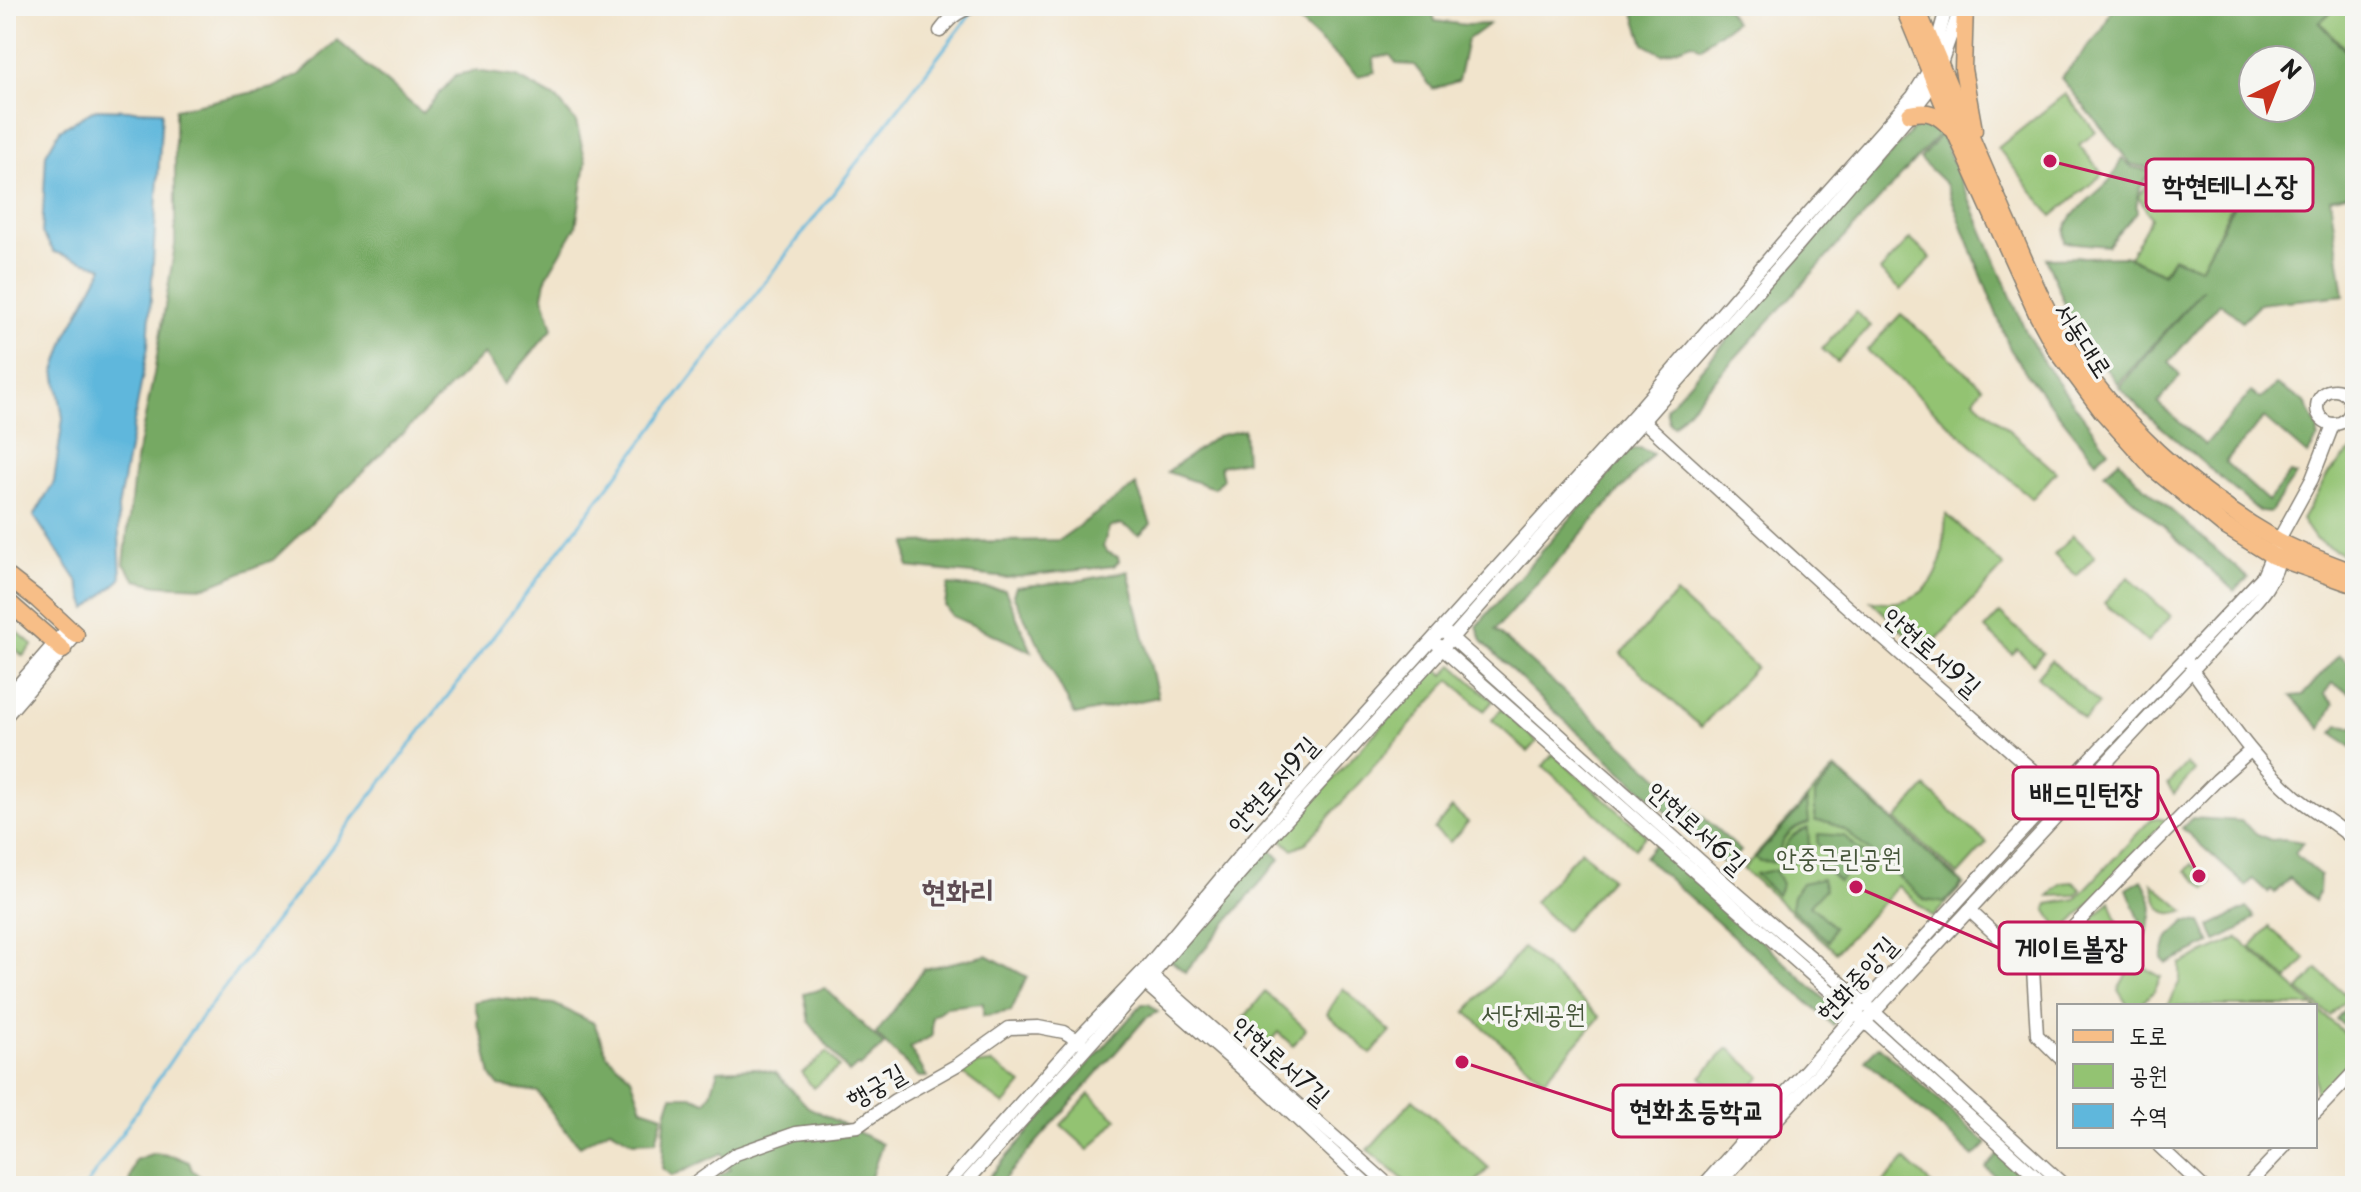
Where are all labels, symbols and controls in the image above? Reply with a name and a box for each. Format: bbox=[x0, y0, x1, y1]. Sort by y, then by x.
north arrow bbox=[2237, 44, 2317, 124]
text: N bbox=[2274, 50, 2309, 86]
callout: 학현테니스장 bbox=[2146, 159, 2313, 211]
text: 학현테니스장 bbox=[2161, 162, 2298, 205]
street label: 서동대로 bbox=[2045, 293, 2123, 385]
street label: 안현로서9길 bbox=[1875, 597, 1991, 705]
street label: 안현로서9길 bbox=[1217, 726, 1327, 842]
callout: 배드민턴장 bbox=[2013, 767, 2158, 819]
text: 배드민턴장 bbox=[2030, 770, 2143, 813]
street label: 안현로서6길 bbox=[1639, 771, 1757, 883]
park label: 안중근린공원 bbox=[1776, 837, 1902, 876]
district label: 현화리 bbox=[922, 867, 994, 912]
callout: 게이트볼장 bbox=[1999, 922, 2143, 974]
text: 게이트볼장 bbox=[2015, 925, 2128, 968]
street label: 현화중앙길 bbox=[1806, 926, 1905, 1030]
park label: 서당제공원 bbox=[1481, 993, 1585, 1032]
legend bbox=[2057, 1004, 2317, 1148]
street label: 안현로서7길 bbox=[1224, 1006, 1340, 1114]
text: 도로 bbox=[2129, 1016, 2168, 1052]
street label: 행궁길 bbox=[838, 1052, 912, 1117]
text: 공원 bbox=[2129, 1056, 2168, 1092]
callout: 현화초등학교 bbox=[1613, 1085, 1781, 1137]
text: 현화초등학교 bbox=[1629, 1087, 1765, 1130]
text: 수역 bbox=[2129, 1096, 2168, 1132]

